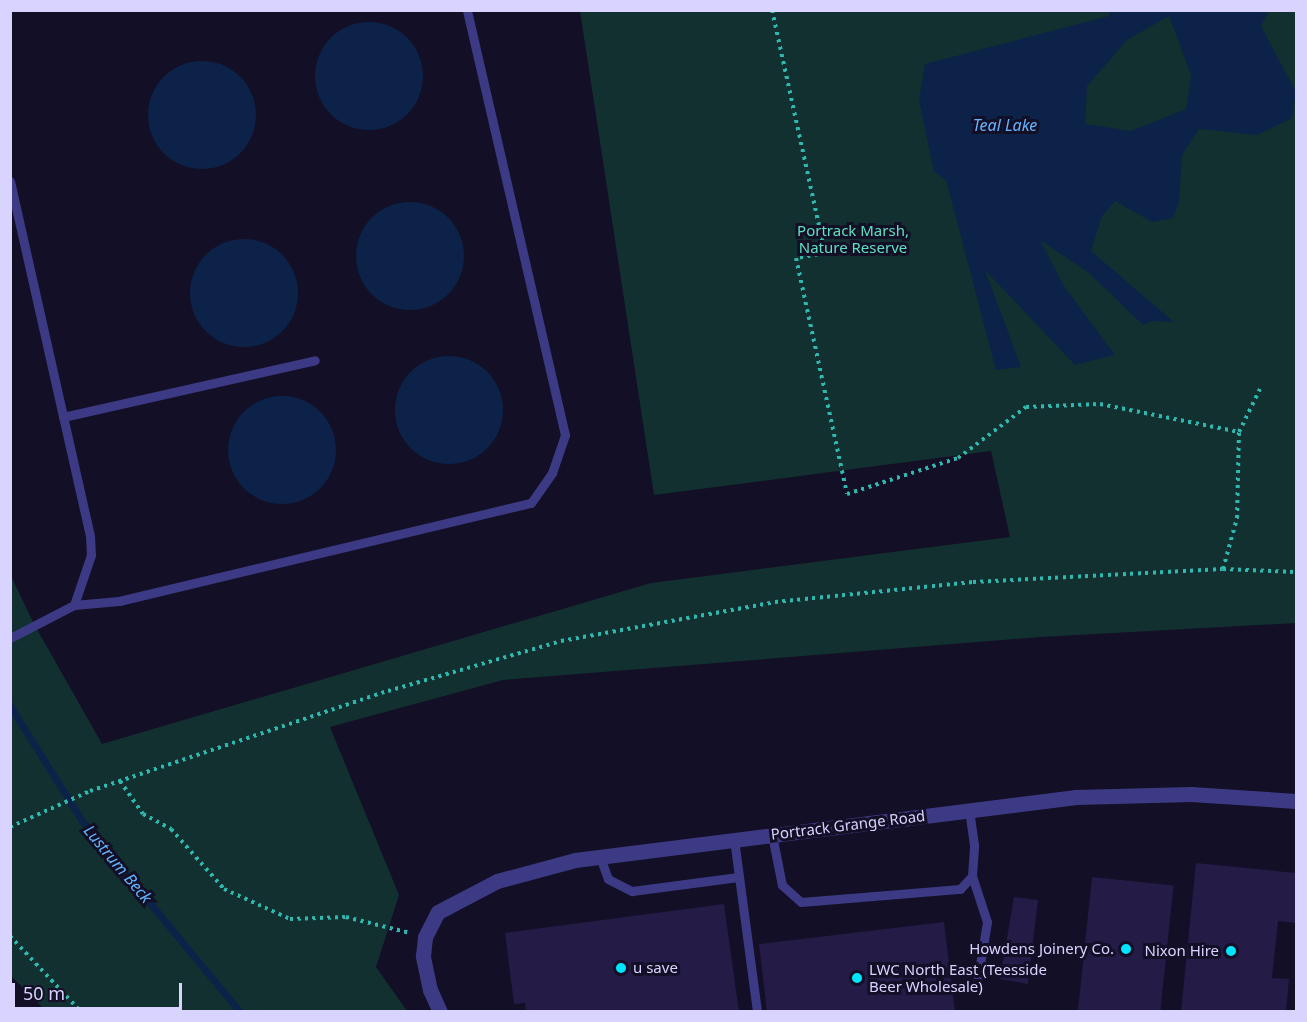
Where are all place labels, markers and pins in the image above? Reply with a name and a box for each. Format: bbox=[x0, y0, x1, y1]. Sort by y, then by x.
place label: Howdens Joinery Co. bbox=[969, 940, 1114, 958]
marker: Howdens Joinery Co. bbox=[1119, 942, 1133, 956]
place label: Nixon Hire bbox=[1145, 942, 1219, 960]
marker: Nixon Hire bbox=[1224, 944, 1238, 958]
place label: u save bbox=[633, 959, 678, 977]
place label: LWC North East (Teesside Beer Wholesale) bbox=[869, 960, 1047, 995]
marker: u save bbox=[614, 961, 628, 975]
marker: LWC North East (Teesside Beer Wholesale) bbox=[850, 971, 864, 985]

